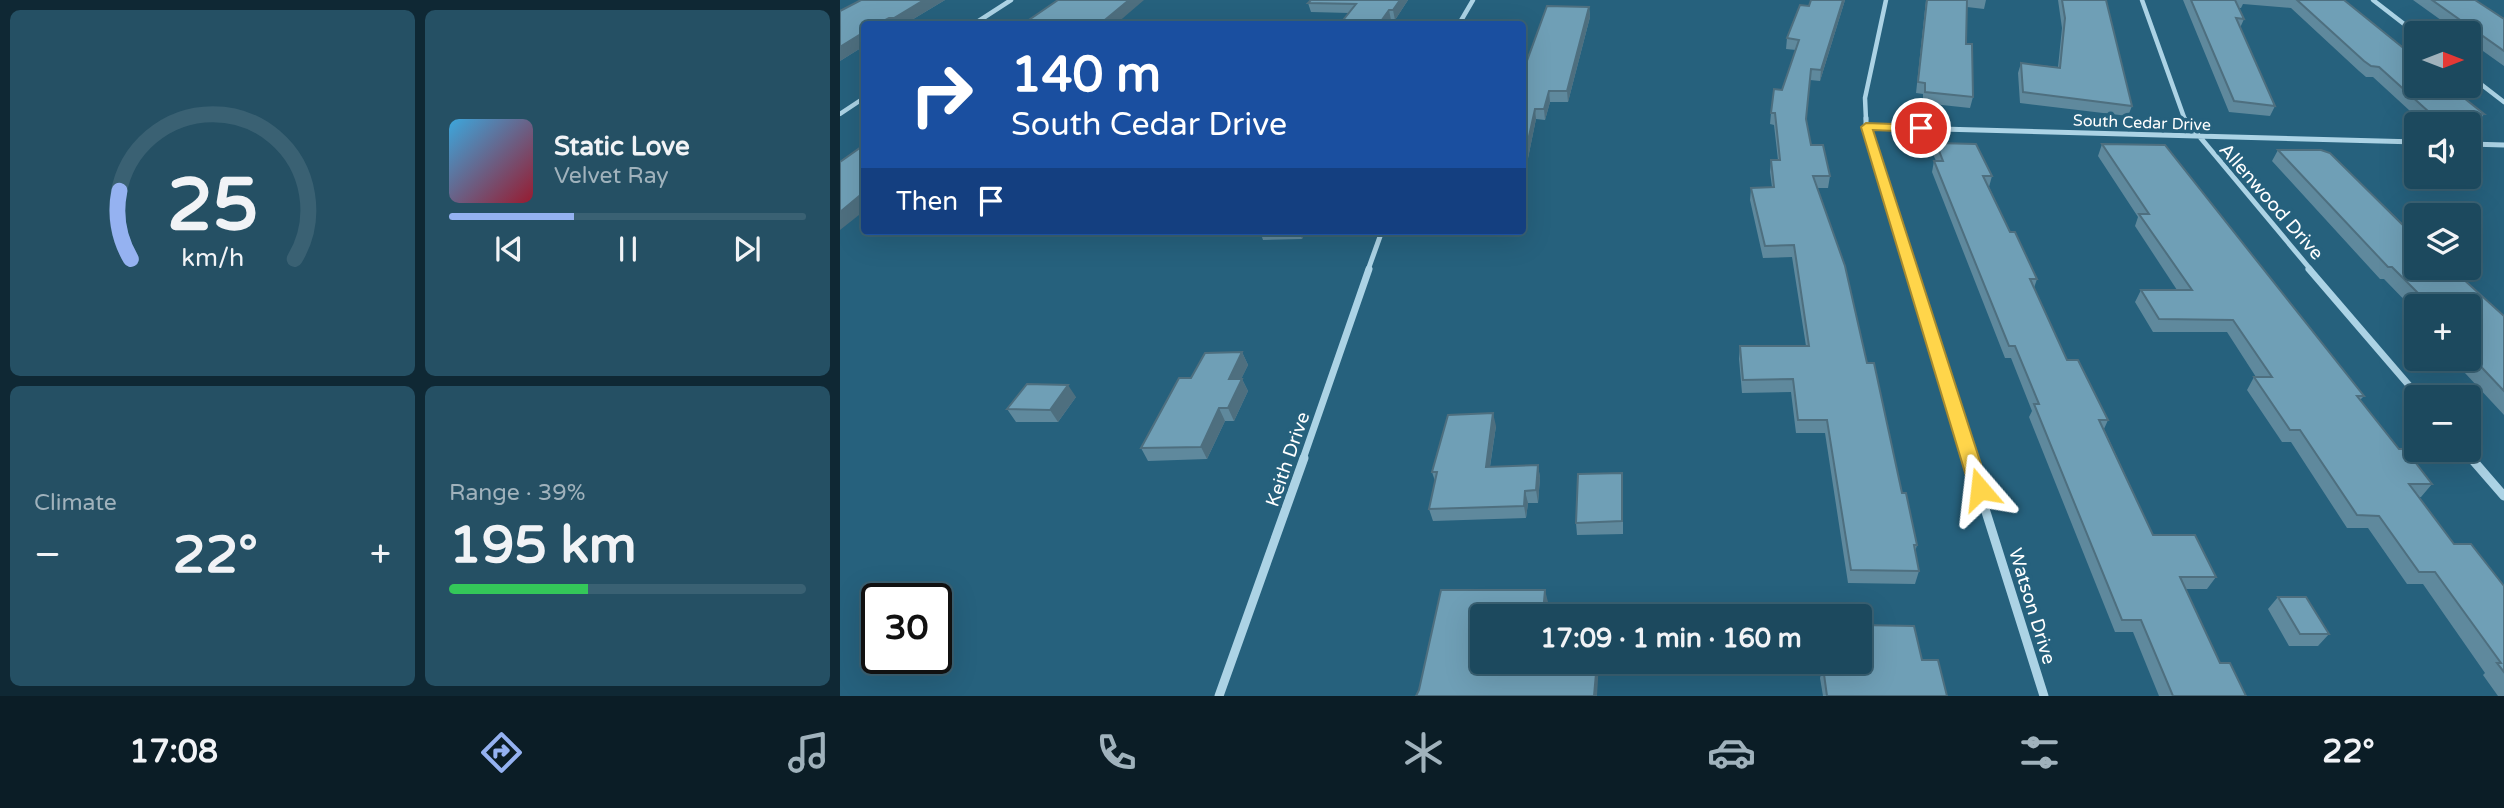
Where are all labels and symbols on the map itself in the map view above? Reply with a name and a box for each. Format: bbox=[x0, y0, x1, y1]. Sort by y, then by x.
north arrow bbox=[2404, 21, 2482, 98]
pin bbox=[1891, 98, 1951, 158]
street label: South Cedar Drive bbox=[2073, 111, 2211, 135]
street label: Allenwood Drive bbox=[2215, 139, 2328, 265]
street label: Keith Drive bbox=[1261, 409, 1314, 510]
position arrow bbox=[1943, 452, 2017, 526]
street label: Watson Drive bbox=[2004, 546, 2060, 667]
speed limit sign: 30 bbox=[861, 583, 952, 674]

